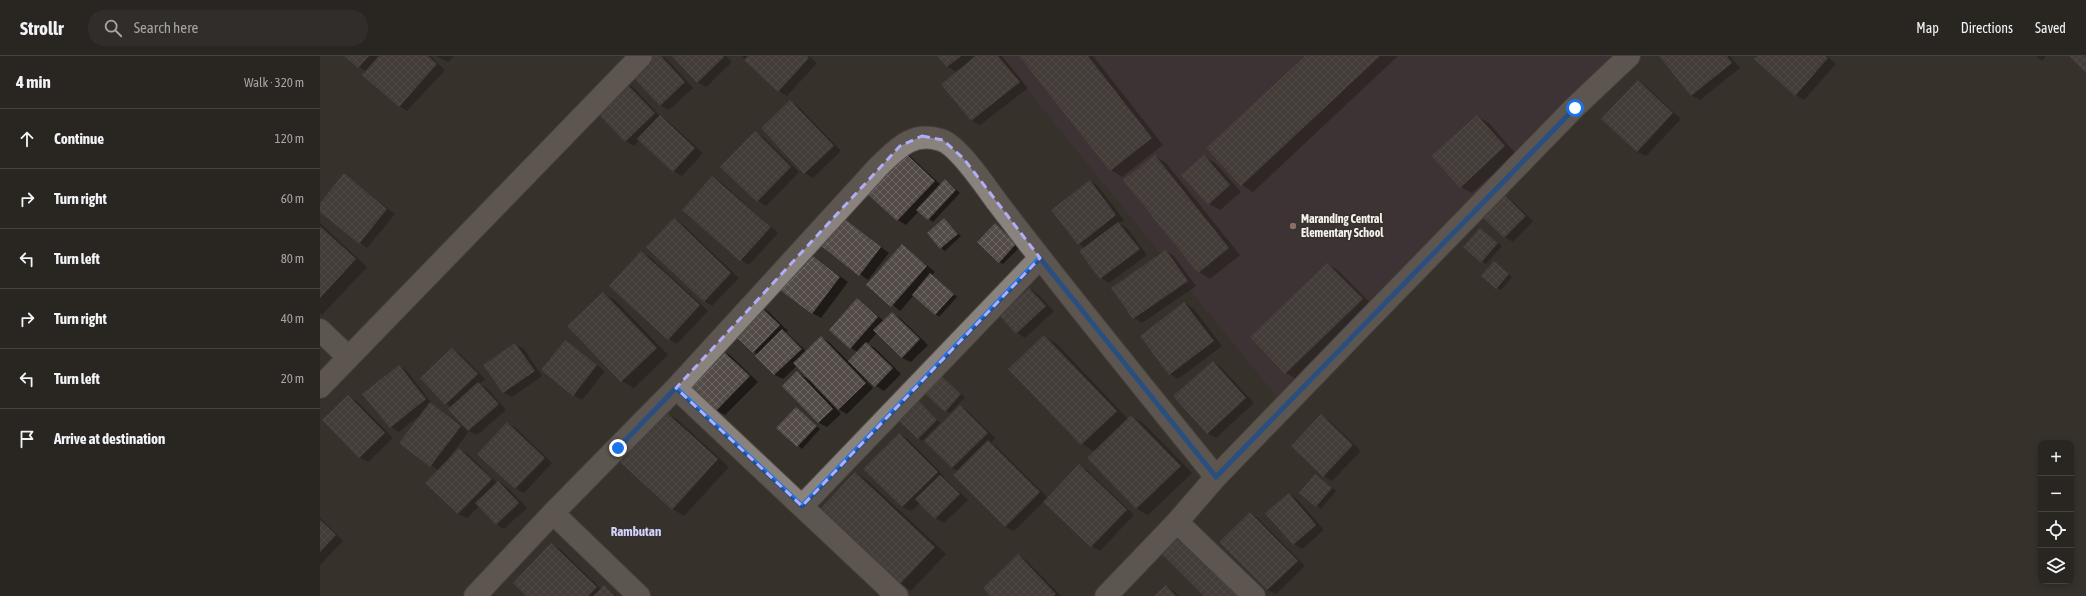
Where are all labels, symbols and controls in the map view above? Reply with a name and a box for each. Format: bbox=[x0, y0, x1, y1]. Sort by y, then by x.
search box bbox=[88, 10, 368, 46]
text: Strollr bbox=[20, 17, 64, 39]
icon: search bbox=[102, 17, 124, 39]
text: Search here bbox=[134, 19, 198, 36]
text: Map bbox=[1916, 20, 1939, 36]
text: Directions bbox=[1961, 20, 2013, 36]
text: Saved bbox=[2035, 20, 2066, 36]
text: 4 min bbox=[16, 72, 51, 92]
text: Walk · 320 m bbox=[244, 75, 304, 90]
route start bbox=[1566, 99, 1584, 117]
icon: ahead bbox=[16, 128, 38, 150]
text: Continue bbox=[54, 130, 104, 147]
text: 120 m bbox=[275, 131, 304, 146]
icon: right bbox=[16, 188, 38, 210]
text: Turn right bbox=[54, 190, 107, 207]
text: 60 m bbox=[281, 191, 304, 206]
place label: Maranding Central Elementary School bbox=[1301, 212, 1384, 240]
marker: Maranding Central Elementary School bbox=[1288, 221, 1298, 231]
icon: left bbox=[16, 248, 38, 270]
text: Turn left bbox=[54, 250, 100, 267]
text: 80 m bbox=[281, 251, 304, 266]
icon: right bbox=[16, 308, 38, 330]
text: Turn right bbox=[54, 310, 107, 327]
text: 40 m bbox=[281, 311, 304, 326]
icon: left bbox=[16, 368, 38, 390]
text: Turn left bbox=[54, 370, 100, 387]
text: 20 m bbox=[281, 371, 304, 386]
icon: arrive bbox=[16, 428, 38, 450]
text: Arrive at destination bbox=[54, 430, 165, 447]
route end bbox=[609, 439, 627, 457]
map controls bbox=[2038, 440, 2074, 584]
button: + bbox=[2038, 440, 2074, 476]
button: − bbox=[2038, 476, 2074, 512]
button: locate bbox=[2038, 512, 2074, 548]
district label: Rambutan bbox=[611, 524, 661, 539]
button: layers bbox=[2038, 548, 2074, 584]

